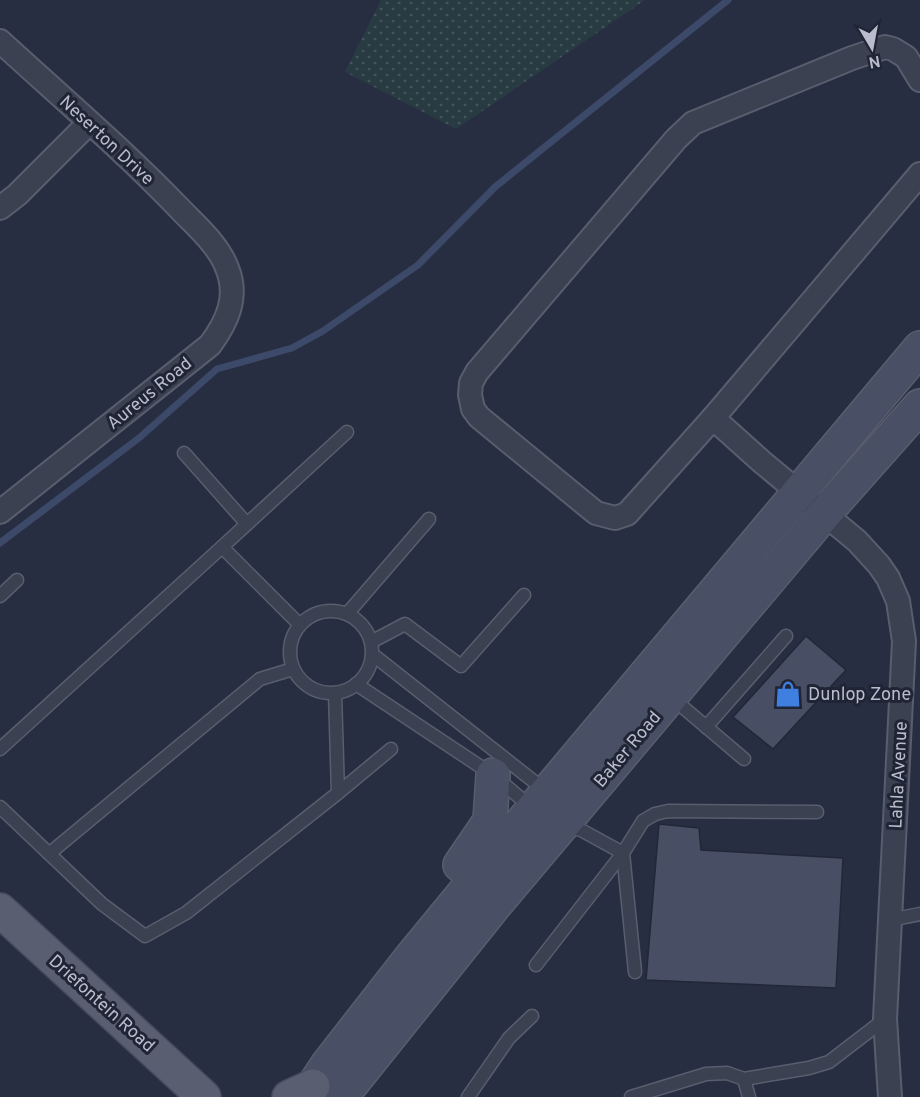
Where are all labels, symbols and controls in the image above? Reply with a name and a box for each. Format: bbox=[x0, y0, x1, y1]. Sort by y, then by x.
north arrow bbox=[842, 18, 902, 78]
text: N bbox=[867, 50, 882, 72]
street label: Neserton Drive bbox=[54, 91, 158, 191]
street label: Aureus Road bbox=[103, 353, 197, 436]
shop icon: Dunlop Zone bbox=[773, 679, 803, 709]
place label: Dunlop Zone bbox=[808, 684, 911, 707]
street label: Baker Road bbox=[589, 707, 667, 793]
street label: Lahla Avenue bbox=[885, 721, 914, 829]
street label: Driefontein Road bbox=[43, 950, 159, 1058]

